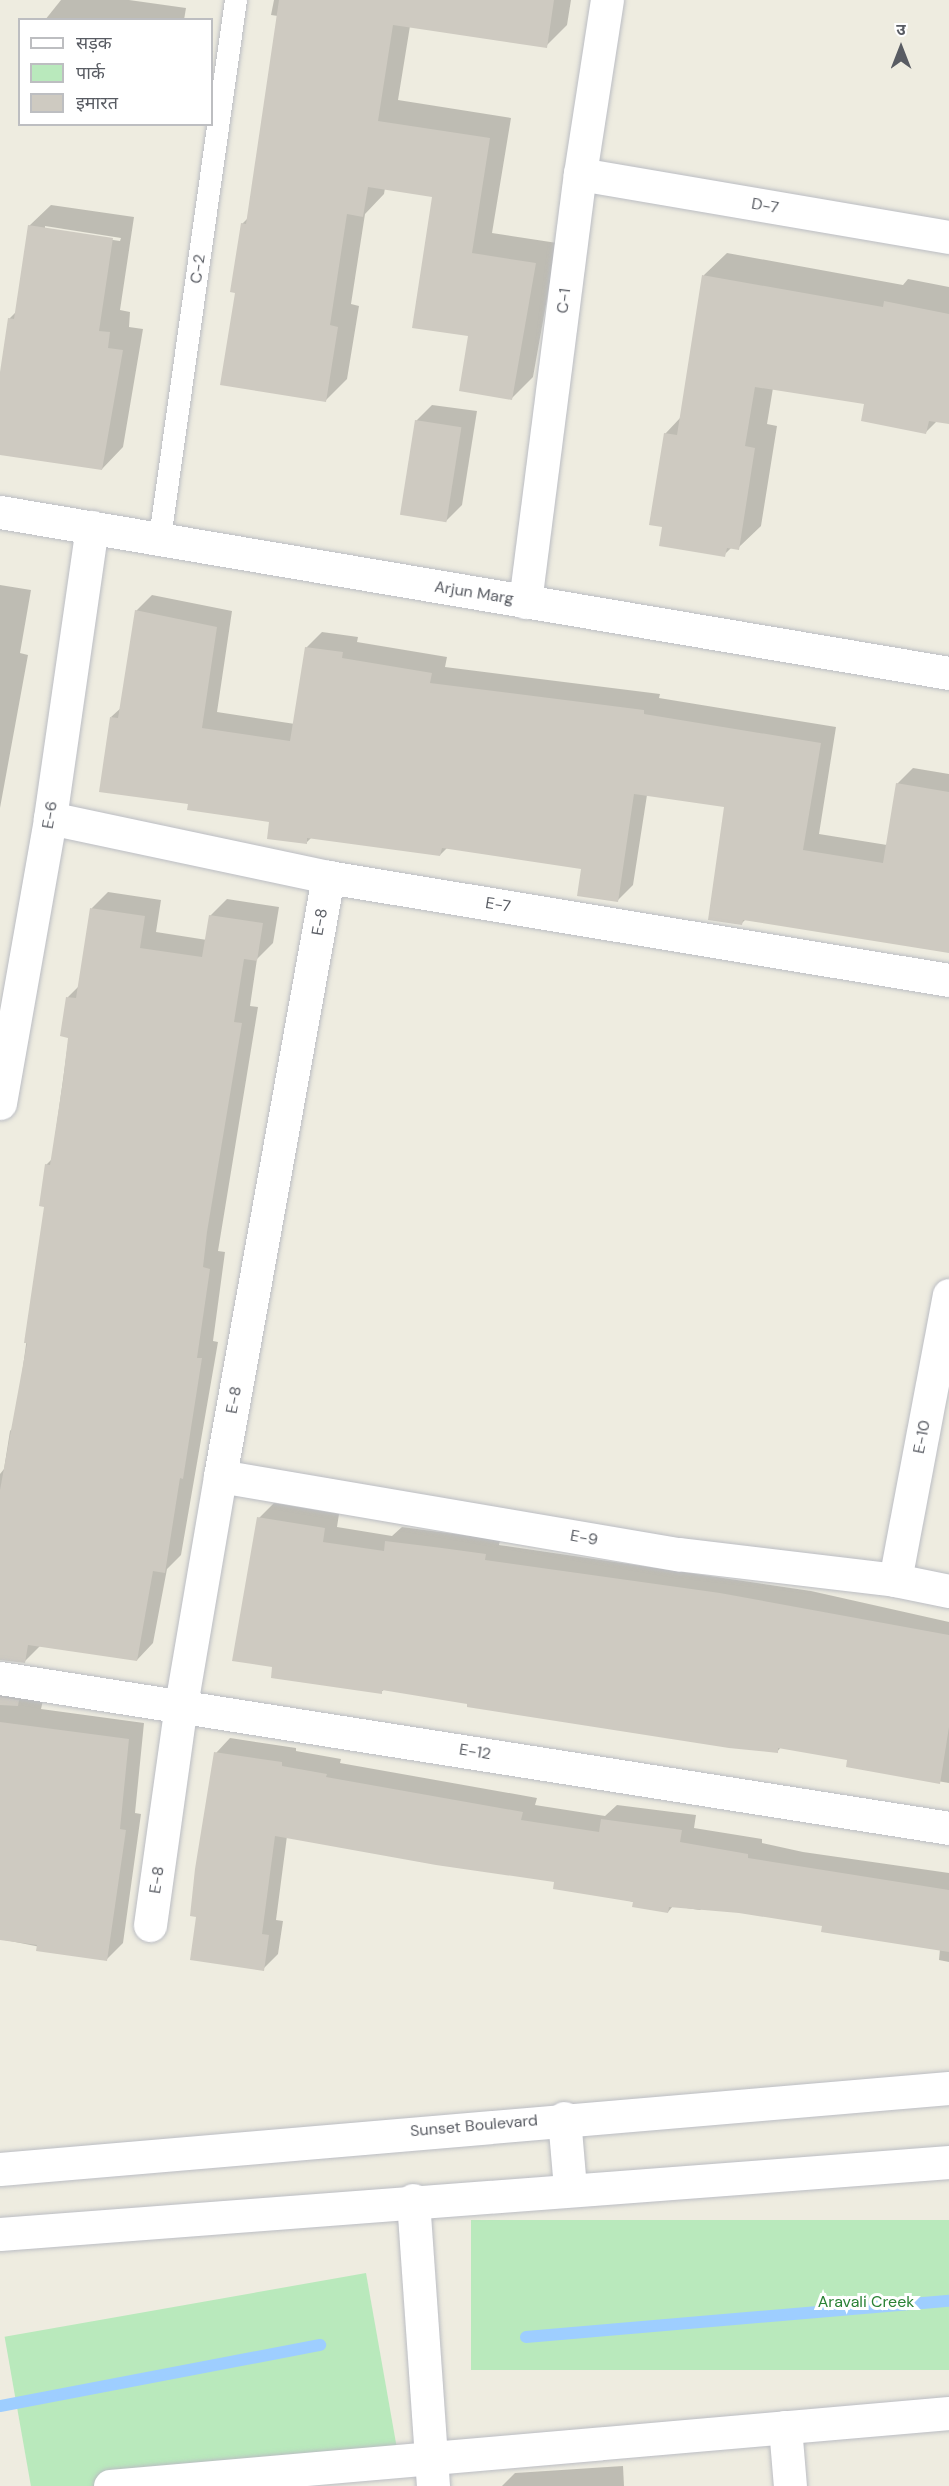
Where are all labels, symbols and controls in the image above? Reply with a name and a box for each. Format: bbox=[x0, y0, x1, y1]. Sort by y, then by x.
legend bbox=[18, 18, 213, 126]
north arrow bbox=[871, 18, 931, 78]
text: उ bbox=[896, 19, 906, 40]
text: सड़क bbox=[76, 31, 112, 55]
text: पार्क bbox=[76, 61, 105, 85]
text: इमारत bbox=[76, 91, 118, 115]
street label: D-7 bbox=[750, 194, 780, 218]
street label: C-2 bbox=[186, 253, 210, 285]
street label: C-1 bbox=[553, 287, 575, 315]
street label: Arjun Marg bbox=[433, 577, 515, 609]
street label: E-6 bbox=[38, 800, 62, 830]
street label: E-7 bbox=[484, 894, 512, 916]
street label: E-8 bbox=[308, 907, 332, 937]
street label: E-8 bbox=[222, 1385, 246, 1415]
street label: E-10 bbox=[909, 1419, 935, 1455]
street label: E-9 bbox=[569, 1526, 599, 1550]
street label: E-12 bbox=[458, 1740, 492, 1764]
street label: E-8 bbox=[146, 1865, 168, 1895]
street label: Sunset Boulevard bbox=[409, 2111, 539, 2141]
park label: Aravali Creek bbox=[818, 2292, 914, 2312]

